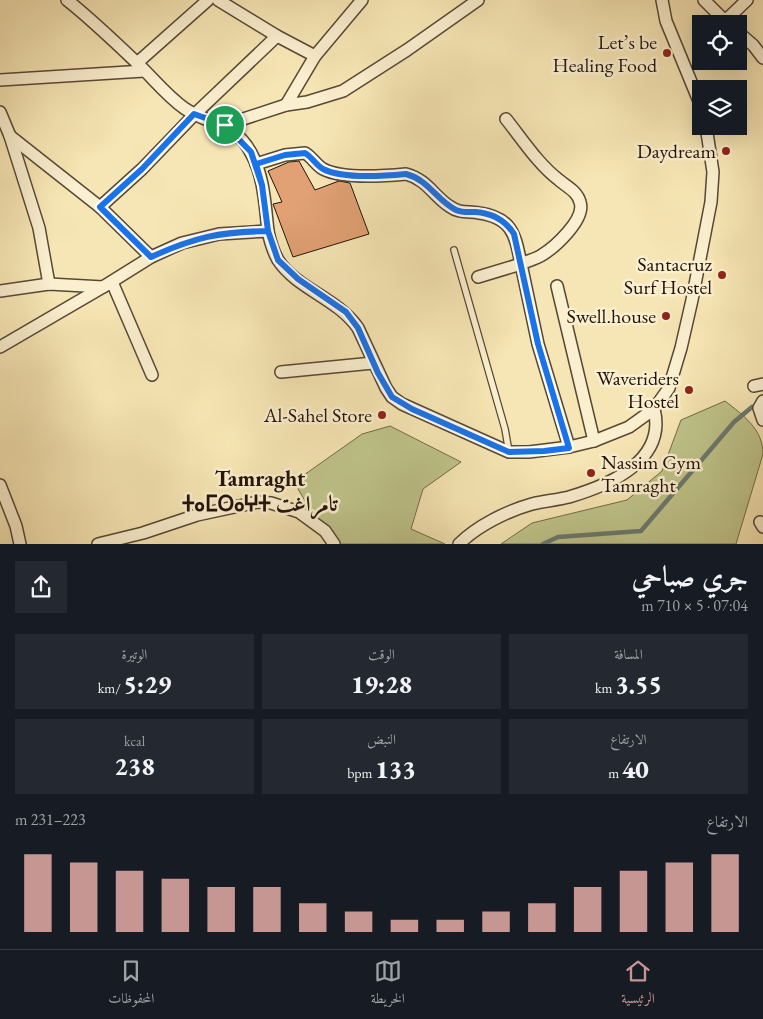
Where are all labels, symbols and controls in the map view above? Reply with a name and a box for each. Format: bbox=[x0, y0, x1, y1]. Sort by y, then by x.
map controls bbox=[692, 15, 747, 135]
button: locate bbox=[692, 15, 747, 70]
place label: Let’s be Healing Food bbox=[553, 29, 658, 78]
marker: Let’s be Healing Food bbox=[661, 47, 673, 59]
button: layers bbox=[692, 80, 747, 135]
pin bbox=[204, 104, 246, 146]
icon: arrive bbox=[211, 111, 239, 139]
place label: Daydream bbox=[637, 138, 716, 164]
marker: Daydream bbox=[720, 145, 732, 157]
place label: Santacruz Surf Hostel bbox=[624, 251, 712, 300]
marker: Santacruz Surf Hostel bbox=[716, 269, 728, 281]
place label: Swell.house bbox=[567, 303, 656, 329]
marker: Swell.house bbox=[660, 310, 672, 322]
place label: Waveriders Hostel bbox=[596, 365, 679, 414]
marker: Waveriders Hostel bbox=[683, 384, 695, 396]
place label: Al-Sahel Store bbox=[263, 402, 372, 428]
marker: Al-Sahel Store bbox=[376, 409, 388, 421]
place label: Nassim Gym Tamraght bbox=[601, 449, 702, 498]
district label: Tamraght ⵜⴰⵎⵔⴰⵖⵜ تامراغت bbox=[182, 464, 339, 520]
marker: Nassim Gym Tamraght bbox=[585, 467, 597, 479]
text: جري صباحي bbox=[632, 558, 748, 594]
button: share bbox=[15, 561, 67, 613]
text: 07:04 · 5 × 710 m bbox=[641, 595, 748, 616]
text: الوتيرة bbox=[122, 645, 147, 663]
text: الوقت bbox=[368, 645, 395, 663]
text: المسافة bbox=[614, 645, 643, 663]
text: 5:29 bbox=[124, 668, 171, 700]
text: 19:28 bbox=[351, 668, 412, 700]
text: 3.55 bbox=[615, 668, 662, 700]
text: /km bbox=[98, 679, 124, 697]
text: km bbox=[595, 679, 615, 697]
text: النبض bbox=[367, 730, 396, 748]
text: الارتفاع bbox=[610, 730, 647, 748]
text: kcal bbox=[124, 732, 145, 750]
text: 238 bbox=[114, 750, 155, 782]
text: 133 bbox=[375, 753, 416, 785]
text: 40 bbox=[622, 753, 649, 785]
text: bpm bbox=[347, 764, 375, 782]
text: m bbox=[608, 764, 622, 782]
text: 223–231 m bbox=[15, 809, 86, 830]
text: الارتفاع bbox=[706, 811, 748, 832]
tab: المحفوظات bbox=[108, 957, 154, 1012]
tab: الخريطة bbox=[371, 957, 405, 1012]
tab: الرئيسية bbox=[621, 957, 655, 1012]

